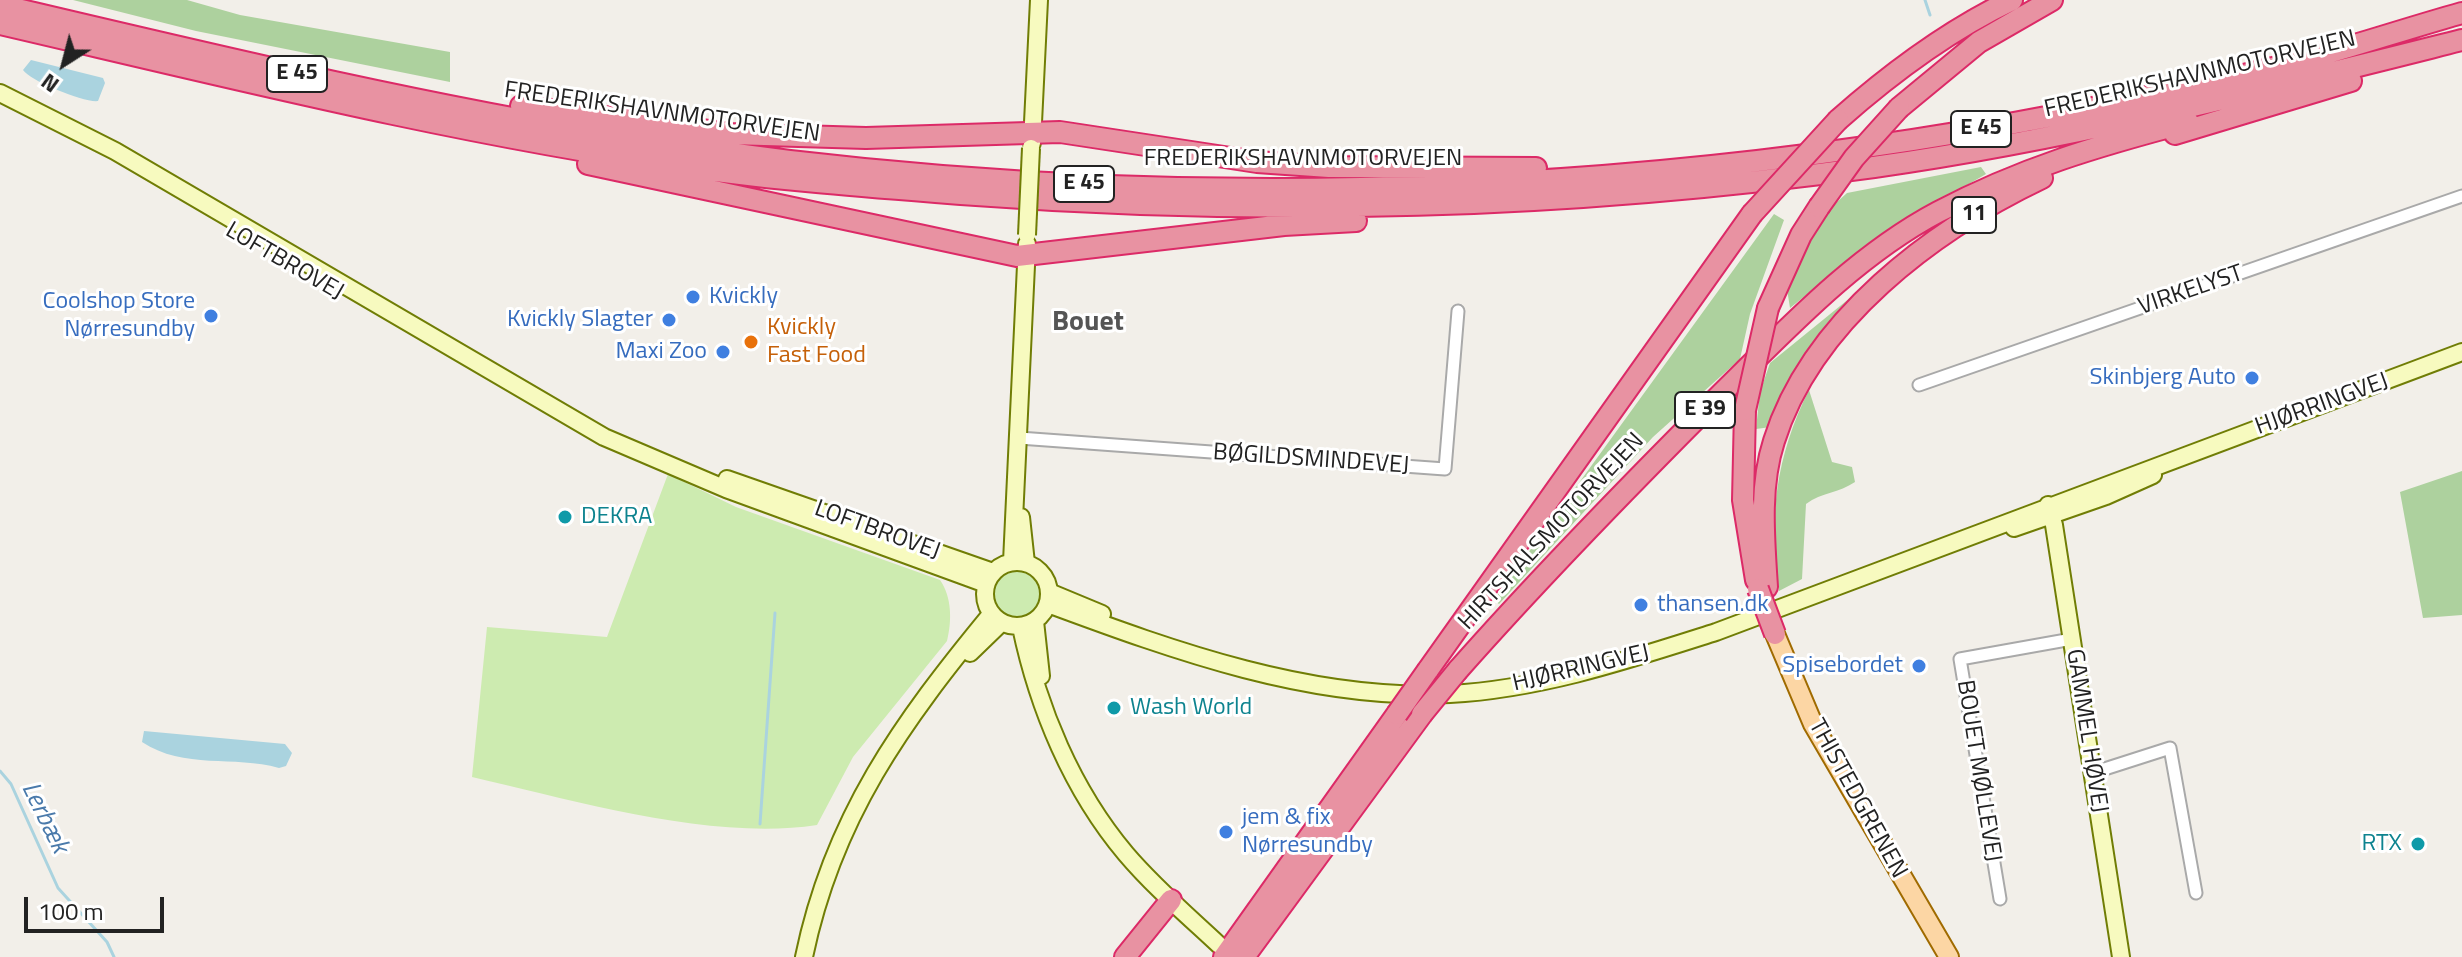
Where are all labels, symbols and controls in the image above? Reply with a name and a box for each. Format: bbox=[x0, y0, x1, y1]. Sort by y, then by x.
north arrow bbox=[24, 24, 104, 104]
street label: FREDERIKSHAVNMOTORVEJEN bbox=[2042, 25, 2358, 125]
road number: E 45 bbox=[267, 56, 327, 92]
text: N bbox=[34, 65, 66, 102]
street label: FREDERIKSHAVNMOTORVEJEN bbox=[502, 77, 822, 149]
road number: E 45 bbox=[1951, 111, 2011, 147]
street label: FREDERIKSHAVNMOTORVEJEN bbox=[1144, 145, 1462, 173]
road number: E 45 bbox=[1054, 166, 1114, 202]
road number: 11 bbox=[1952, 197, 1996, 233]
street label: LOFTBROVEJ bbox=[220, 217, 348, 307]
street label: VIRKELYST bbox=[2135, 260, 2247, 322]
place label: Kvickly bbox=[709, 283, 778, 311]
place label: Coolshop Store Nørresundby bbox=[43, 288, 195, 344]
marker: Kvickly bbox=[684, 288, 702, 306]
place label: Kvickly Slagter bbox=[507, 306, 653, 334]
district label: Bouet bbox=[1052, 306, 1124, 340]
marker: Coolshop Store Nørresundby bbox=[202, 307, 220, 325]
marker: Kvickly Slagter bbox=[660, 311, 678, 329]
place label: Kvickly Fast Food bbox=[767, 314, 866, 370]
marker: Kvickly Fast Food bbox=[742, 333, 760, 351]
place label: Maxi Zoo bbox=[615, 338, 707, 366]
marker: Maxi Zoo bbox=[714, 343, 732, 361]
place label: Skinbjerg Auto bbox=[2089, 364, 2236, 392]
street label: HJØRRINGVEJ bbox=[2252, 368, 2392, 442]
marker: Skinbjerg Auto bbox=[2243, 369, 2261, 387]
road number: E 39 bbox=[1675, 392, 1735, 428]
street label: HIRTSHALSMOTORVEJEN bbox=[1453, 427, 1651, 637]
street label: BØGILDSMINDEVEJ bbox=[1212, 439, 1410, 481]
street label: LOFTBROVEJ bbox=[810, 495, 944, 567]
place label: DEKRA bbox=[581, 503, 652, 531]
marker: DEKRA bbox=[556, 508, 574, 526]
place label: thansen.dk bbox=[1657, 591, 1769, 619]
marker: thansen.dk bbox=[1632, 596, 1650, 614]
street label: HJØRRINGVEJ bbox=[1510, 639, 1652, 699]
street label: GAMMEL HØVEJ bbox=[2059, 647, 2113, 815]
place label: Spisebordet bbox=[1782, 652, 1903, 680]
marker: Spisebordet bbox=[1910, 657, 1928, 675]
street label: BOUET MØLLEVEJ bbox=[1949, 678, 2007, 864]
place label: Wash World bbox=[1130, 694, 1252, 722]
marker: Wash World bbox=[1105, 699, 1123, 717]
street label: THISTEDGRENEN bbox=[1801, 714, 1913, 884]
water label: Lerbæk bbox=[14, 777, 74, 859]
place label: jem & fix Nørresundby bbox=[1242, 804, 1373, 860]
marker: jem & fix Nørresundby bbox=[1217, 823, 1235, 841]
place label: RTX bbox=[2361, 830, 2402, 858]
marker: RTX bbox=[2409, 835, 2427, 853]
scale bar bbox=[28, 881, 168, 931]
text: 100 m bbox=[38, 893, 104, 929]

